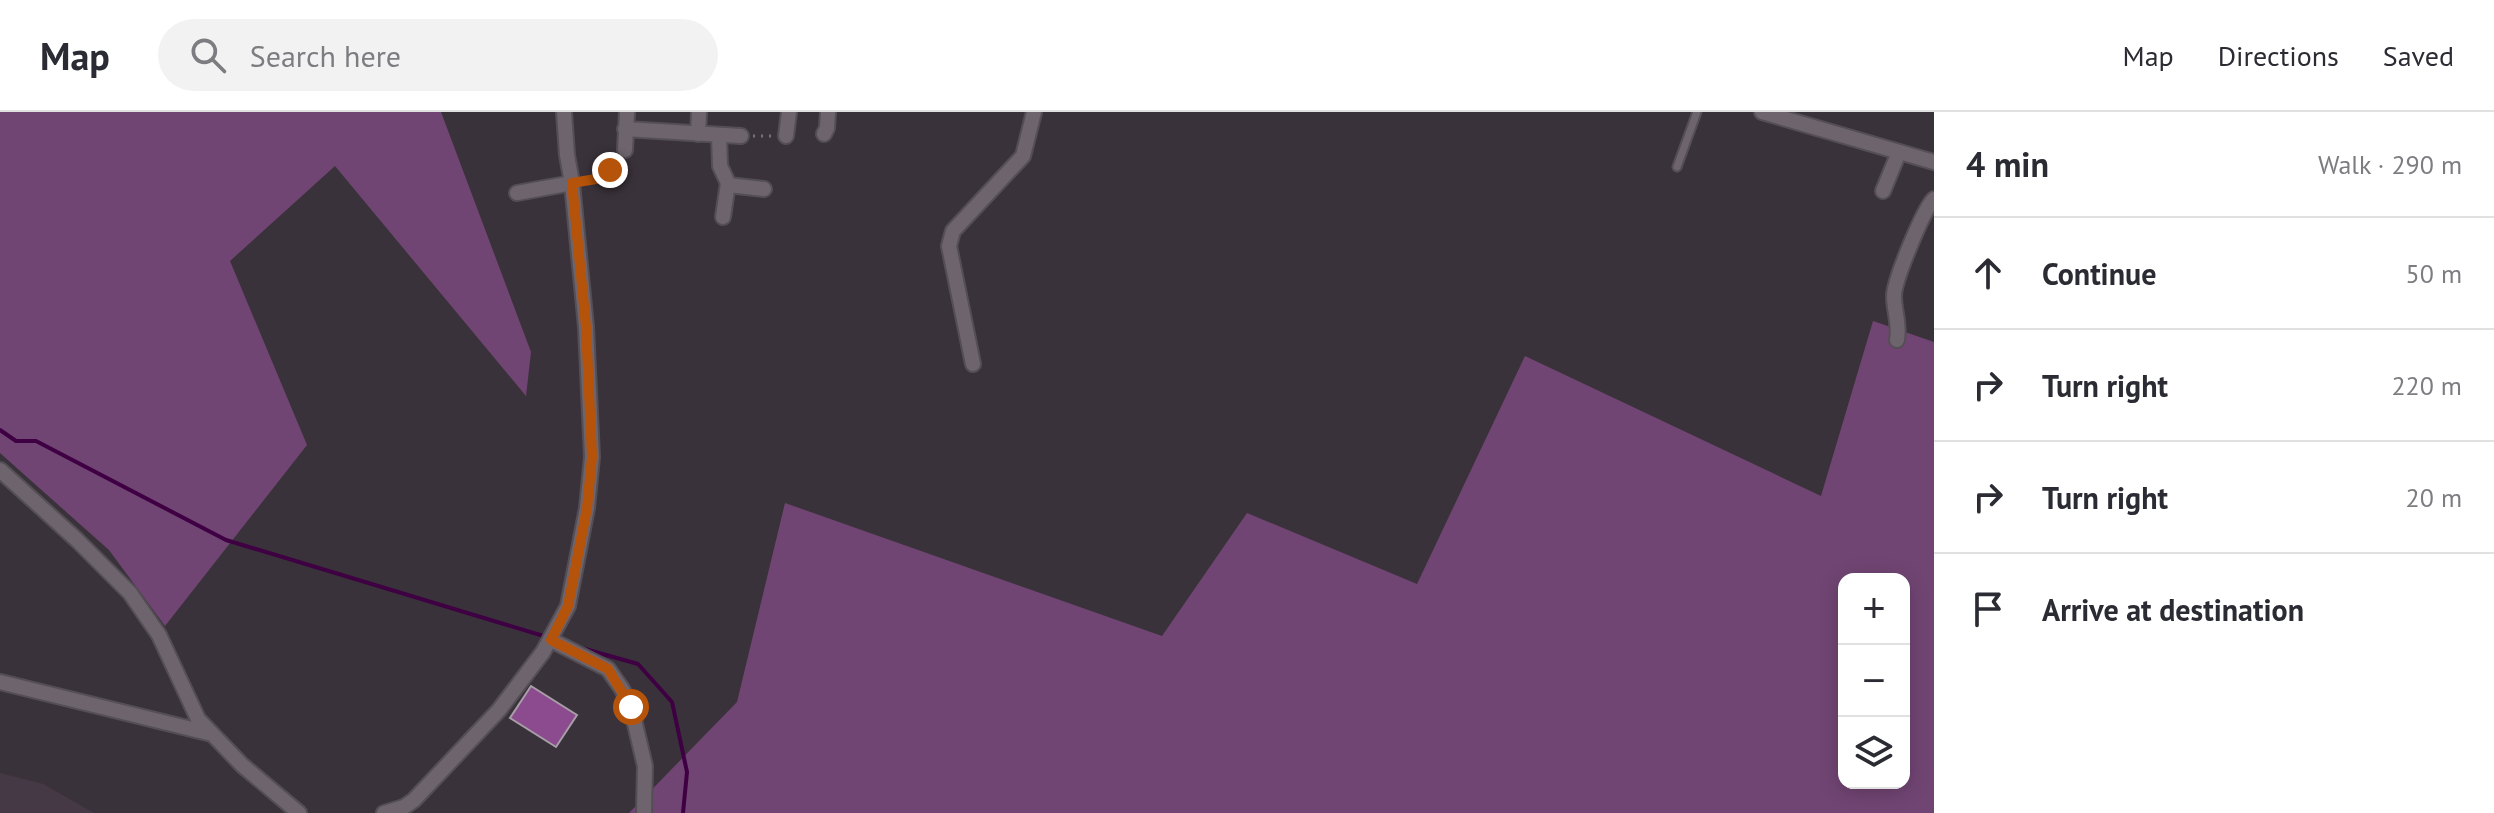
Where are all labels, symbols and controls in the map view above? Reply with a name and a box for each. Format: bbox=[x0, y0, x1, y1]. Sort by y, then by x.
search box bbox=[158, 19, 718, 91]
text: Map bbox=[40, 31, 110, 80]
icon: search bbox=[186, 33, 230, 77]
text: Search here bbox=[250, 36, 401, 75]
text: Map bbox=[2123, 37, 2174, 74]
text: Directions bbox=[2218, 37, 2339, 74]
text: Saved bbox=[2383, 37, 2454, 74]
text: 4 min bbox=[1966, 142, 2049, 186]
text: Walk · 290 m bbox=[2318, 148, 2462, 181]
route end bbox=[592, 152, 628, 188]
icon: ahead bbox=[1966, 251, 2010, 295]
text: Continue bbox=[2042, 254, 2156, 293]
text: 50 m bbox=[2406, 257, 2462, 290]
icon: right bbox=[1966, 363, 2010, 407]
text: Turn right bbox=[2042, 366, 2168, 405]
text: 220 m bbox=[2391, 369, 2462, 402]
icon: right bbox=[1966, 475, 2010, 519]
text: Turn right bbox=[2042, 478, 2168, 517]
text: 20 m bbox=[2406, 481, 2462, 514]
map controls bbox=[1838, 573, 1910, 789]
button: + bbox=[1838, 573, 1910, 645]
icon: arrive bbox=[1966, 587, 2010, 631]
text: Arrive at destination bbox=[2042, 590, 2304, 629]
button: − bbox=[1838, 645, 1910, 717]
route start bbox=[613, 689, 649, 725]
button: layers bbox=[1838, 717, 1910, 789]

